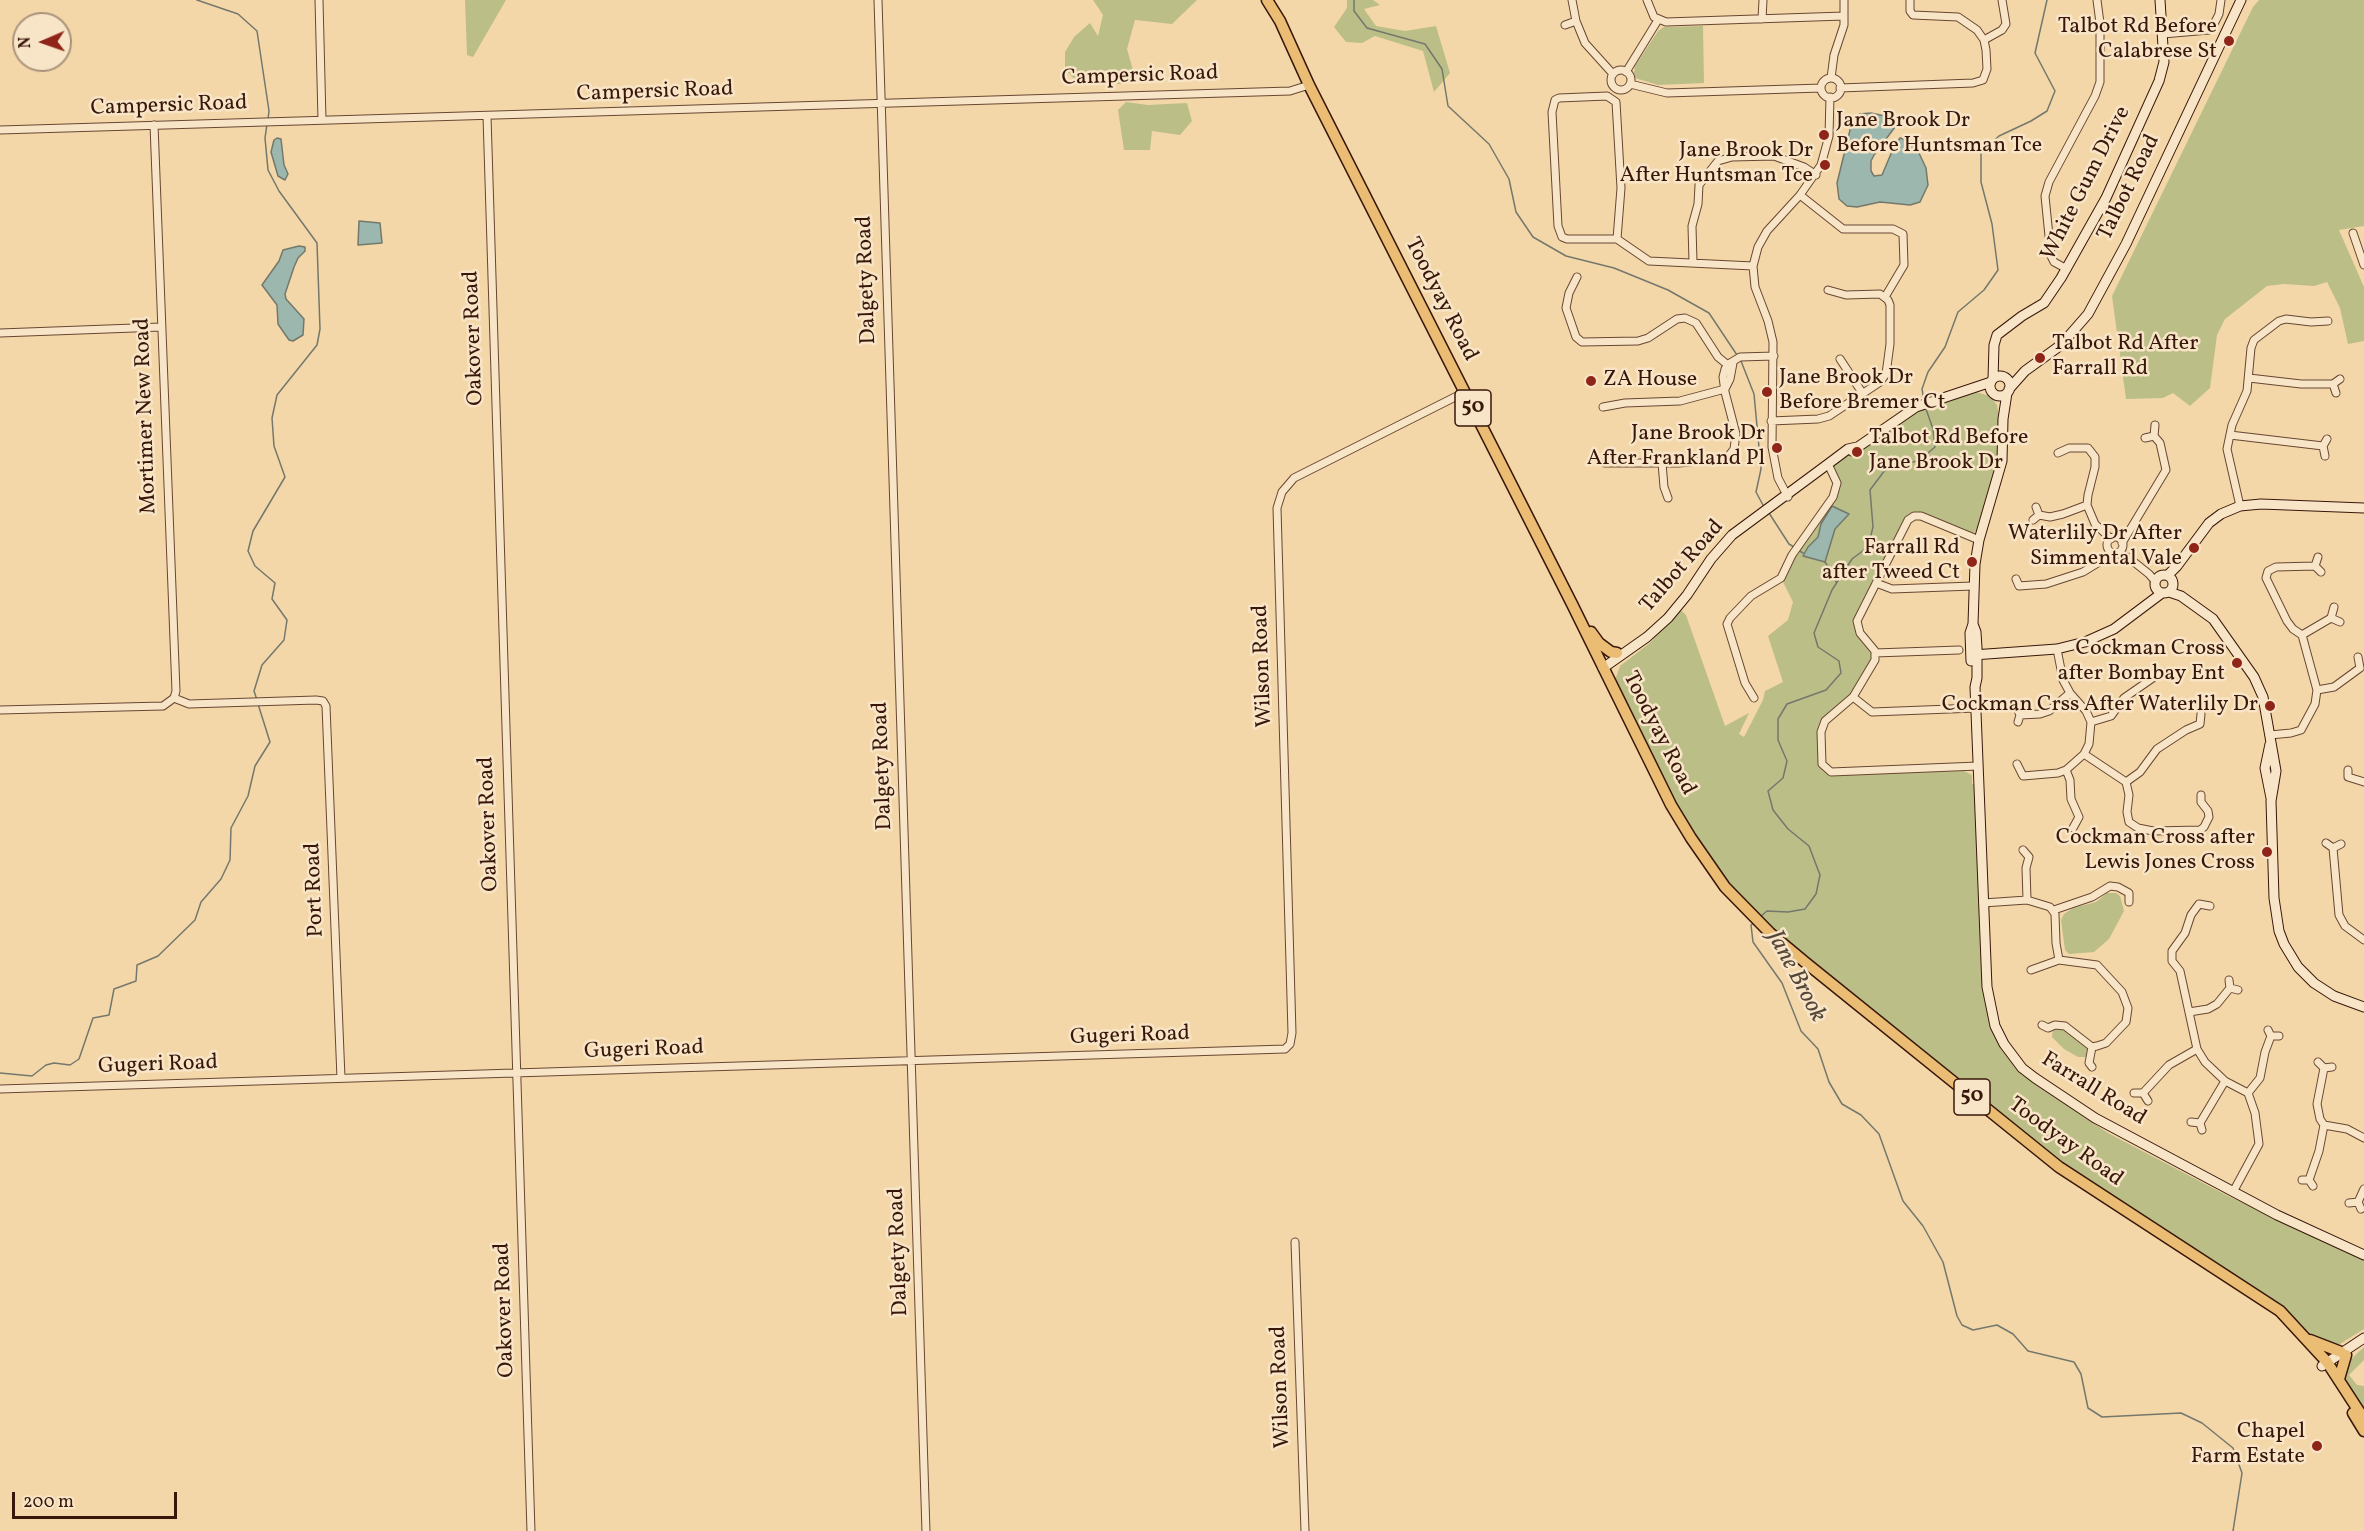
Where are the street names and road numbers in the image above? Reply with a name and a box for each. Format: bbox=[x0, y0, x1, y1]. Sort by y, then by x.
street label: Campersic Road bbox=[1061, 61, 1219, 93]
street label: Campersic Road bbox=[576, 77, 734, 109]
street label: Campersic Road bbox=[90, 91, 248, 123]
street label: White Gum Drive bbox=[2037, 102, 2137, 266]
street label: Talbot Road bbox=[2093, 131, 2167, 245]
street label: Dalgety Road bbox=[853, 215, 883, 345]
street label: Toodyay Road bbox=[1398, 234, 1482, 366]
street label: Oakover Road bbox=[459, 270, 491, 406]
street label: Mortimer New Road bbox=[130, 317, 164, 515]
road number: 50 bbox=[1455, 390, 1491, 426]
street label: Talbot Road bbox=[1635, 515, 1731, 619]
street label: Wilson Road bbox=[1249, 604, 1279, 728]
street label: Toodyay Road bbox=[1616, 668, 1700, 800]
street label: Dalgety Road bbox=[869, 701, 899, 831]
street label: Oakover Road bbox=[474, 756, 506, 892]
street label: Port Road bbox=[301, 842, 331, 938]
street label: Gugeri Road bbox=[1070, 1022, 1190, 1052]
street label: Gugeri Road bbox=[584, 1036, 704, 1066]
street label: Farrall Road bbox=[2036, 1047, 2150, 1133]
street label: Gugeri Road bbox=[98, 1051, 218, 1081]
road number: 50 bbox=[1954, 1079, 1990, 1115]
street label: Toodyay Road bbox=[2003, 1093, 2127, 1193]
street label: Dalgety Road bbox=[885, 1187, 915, 1317]
street label: Oakover Road bbox=[490, 1242, 522, 1378]
street label: Wilson Road bbox=[1267, 1325, 1297, 1449]

